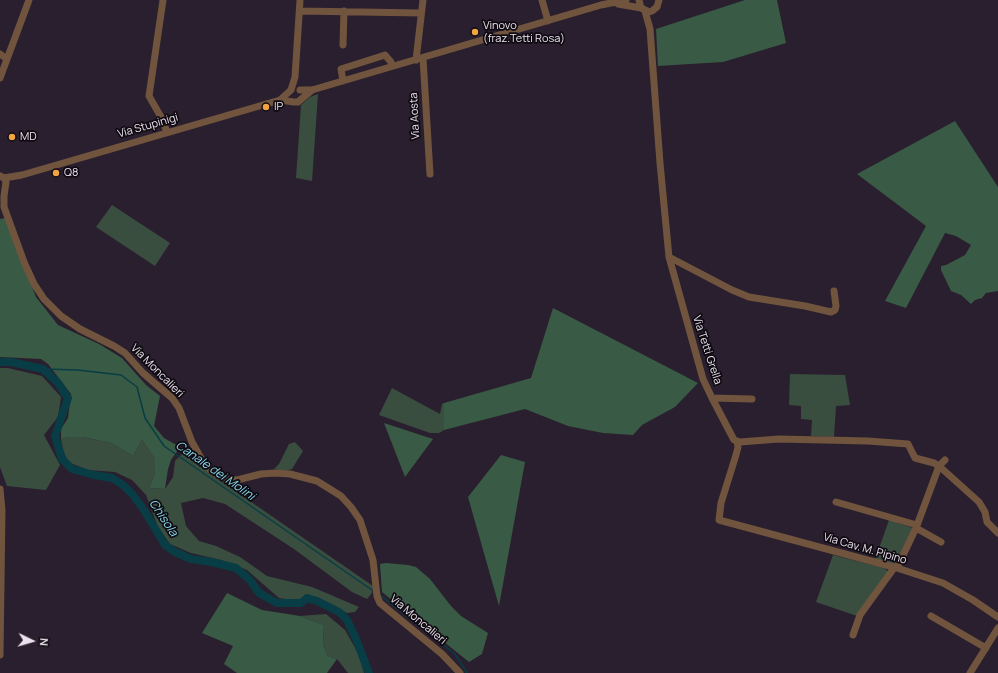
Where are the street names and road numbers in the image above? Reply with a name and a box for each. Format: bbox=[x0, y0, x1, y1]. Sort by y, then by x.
street label: Via Aosta bbox=[407, 92, 423, 140]
street label: Via Stupinigi bbox=[116, 111, 180, 141]
street label: Via Tetti Grella bbox=[690, 314, 724, 386]
street label: Via Moncalieri bbox=[128, 342, 186, 400]
street label: Via Cav. M. Pipino bbox=[822, 531, 908, 567]
street label: Via Moncalieri bbox=[387, 593, 449, 647]

